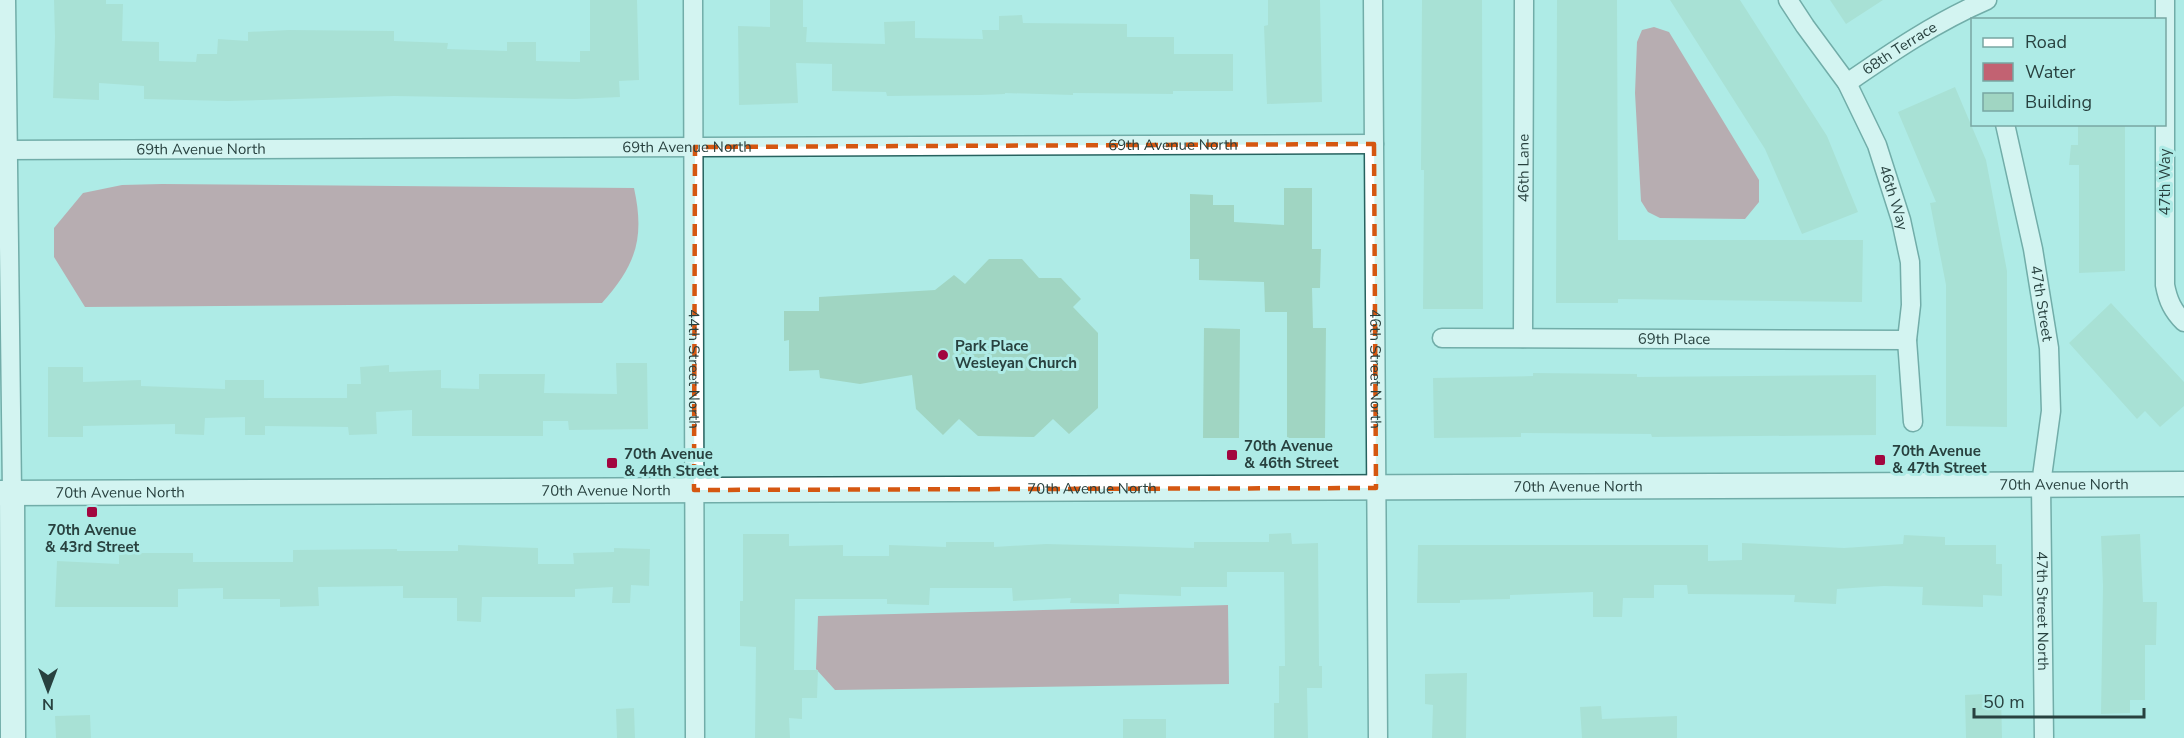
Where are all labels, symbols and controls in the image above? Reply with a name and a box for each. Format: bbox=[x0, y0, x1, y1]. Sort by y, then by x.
street label: 68th Terrace bbox=[1858, 17, 1941, 80]
legend bbox=[1971, 18, 2166, 126]
text: Road bbox=[2025, 30, 2067, 54]
text: Water bbox=[2025, 60, 2076, 84]
text: Building bbox=[2025, 90, 2092, 114]
street label: 46th Lane bbox=[1513, 134, 1534, 202]
street label: 69th Avenue North bbox=[1108, 135, 1238, 155]
street label: 69th Avenue North bbox=[622, 137, 752, 157]
street label: 69th Avenue North bbox=[136, 139, 266, 159]
street label: 47th Way bbox=[2155, 148, 2175, 215]
street label: 46th Way bbox=[1874, 163, 1913, 232]
street label: 47th Street bbox=[2026, 264, 2058, 343]
street label: 44th Street North bbox=[684, 309, 704, 429]
street label: 46th Street North bbox=[1365, 309, 1386, 429]
street label: 69th Place bbox=[1638, 329, 1710, 349]
place label: Park Place Wesleyan Church bbox=[955, 336, 1077, 373]
marker: Park Place Wesleyan Church bbox=[936, 348, 950, 362]
place label: 70th Avenue & 46th Street bbox=[1244, 436, 1339, 473]
place label: 70th Avenue & 47th Street bbox=[1892, 441, 1987, 478]
place label: 70th Avenue & 44th Street bbox=[624, 444, 719, 481]
marker: 70th Avenue & 46th Street bbox=[1225, 448, 1239, 462]
marker: 70th Avenue & 47th Street bbox=[1873, 453, 1887, 467]
marker: 70th Avenue & 44th Street bbox=[605, 456, 619, 470]
street label: 70th Avenue North bbox=[1999, 474, 2129, 495]
street label: 70th Avenue North bbox=[1513, 476, 1643, 497]
street label: 70th Avenue North bbox=[1027, 478, 1157, 499]
street label: 70th Avenue North bbox=[541, 480, 671, 501]
street label: 70th Avenue North bbox=[55, 482, 185, 503]
marker: 70th Avenue & 43rd Street bbox=[85, 505, 99, 519]
place label: 70th Avenue & 43rd Street bbox=[45, 520, 140, 557]
street label: 47th Street North bbox=[2032, 551, 2053, 671]
north arrow bbox=[18, 660, 78, 720]
scale bar bbox=[1974, 681, 2144, 719]
text: 50 m bbox=[1983, 690, 2025, 714]
text: N bbox=[42, 693, 54, 715]

